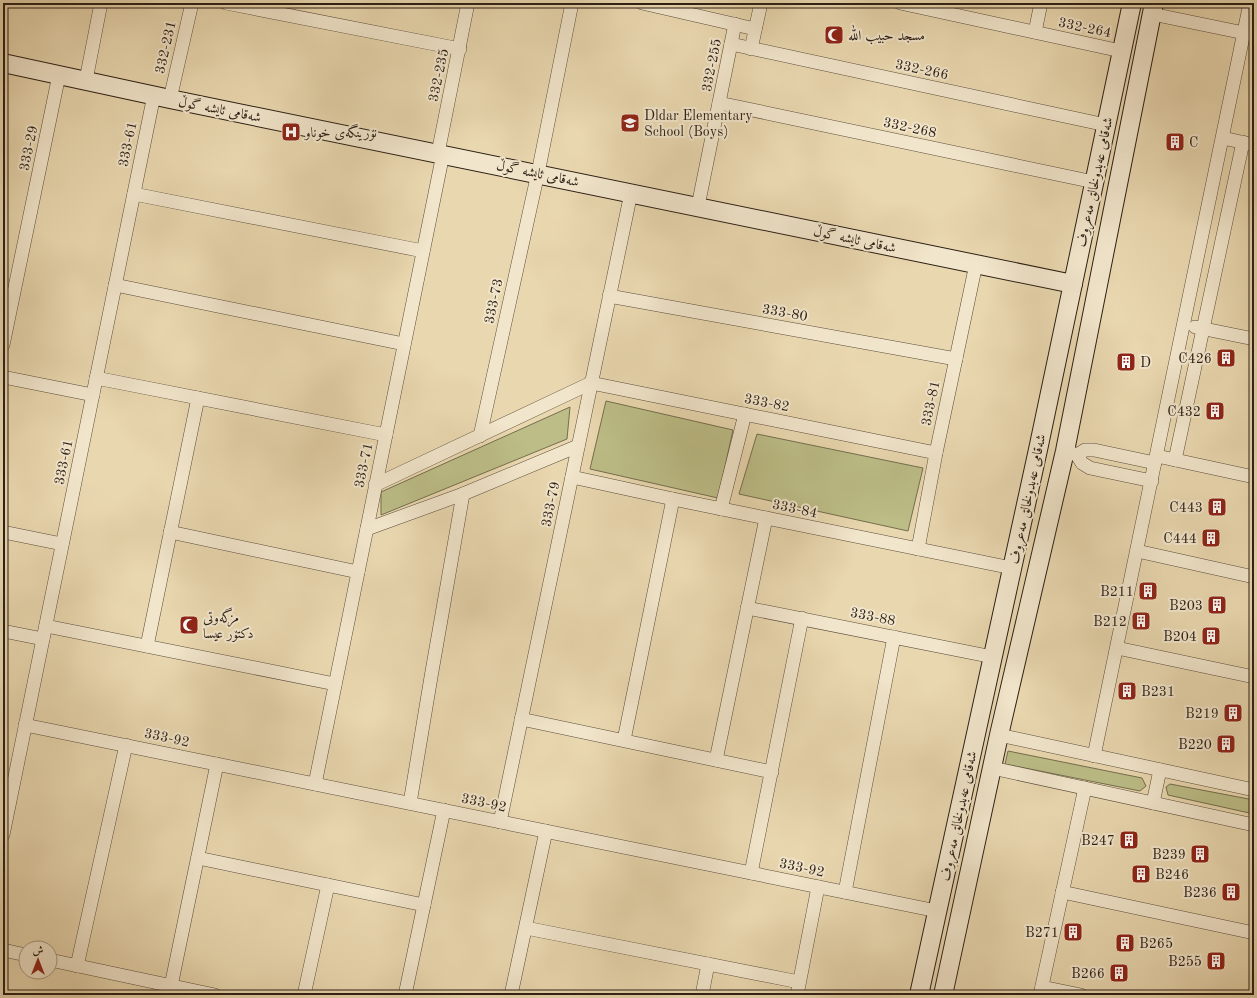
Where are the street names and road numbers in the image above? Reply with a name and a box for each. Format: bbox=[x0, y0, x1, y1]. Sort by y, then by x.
street label: 332-264 bbox=[1057, 16, 1113, 40]
street label: 332-231 bbox=[153, 19, 179, 75]
street label: 332-255 bbox=[700, 37, 724, 93]
street label: 332-235 bbox=[427, 47, 451, 103]
street label: 332-266 bbox=[894, 58, 950, 82]
street label: شەقامی ئایشە گوڵ bbox=[177, 93, 263, 126]
street label: 332-268 bbox=[882, 116, 938, 140]
street label: شەقامی عەبدولخالق مەعروف bbox=[1074, 116, 1118, 249]
street label: 333-61 bbox=[116, 120, 140, 168]
street label: 333-29 bbox=[17, 124, 41, 172]
street label: شەقامی ئایشە گوڵ bbox=[495, 156, 581, 191]
street label: شەقامی ئایشە گوڵ bbox=[812, 222, 898, 257]
street label: 333-73 bbox=[482, 277, 506, 325]
street label: 333-80 bbox=[761, 302, 809, 324]
street label: 333-81 bbox=[919, 379, 943, 427]
street label: 333-82 bbox=[743, 392, 791, 414]
street label: شەقامی عەبدولخالق مەعروف bbox=[1007, 433, 1051, 566]
street label: 333-61 bbox=[52, 438, 76, 486]
street label: 333-71 bbox=[352, 441, 376, 489]
street label: 333-79 bbox=[539, 480, 563, 528]
street label: 333-84 bbox=[771, 497, 819, 521]
street label: 333-88 bbox=[849, 606, 897, 628]
street label: 333-92 bbox=[143, 726, 191, 750]
street label: شەقامی عەبدولخالق مەعروف bbox=[938, 750, 982, 883]
street label: 333-92 bbox=[460, 791, 508, 815]
street label: 333-92 bbox=[778, 856, 826, 880]

